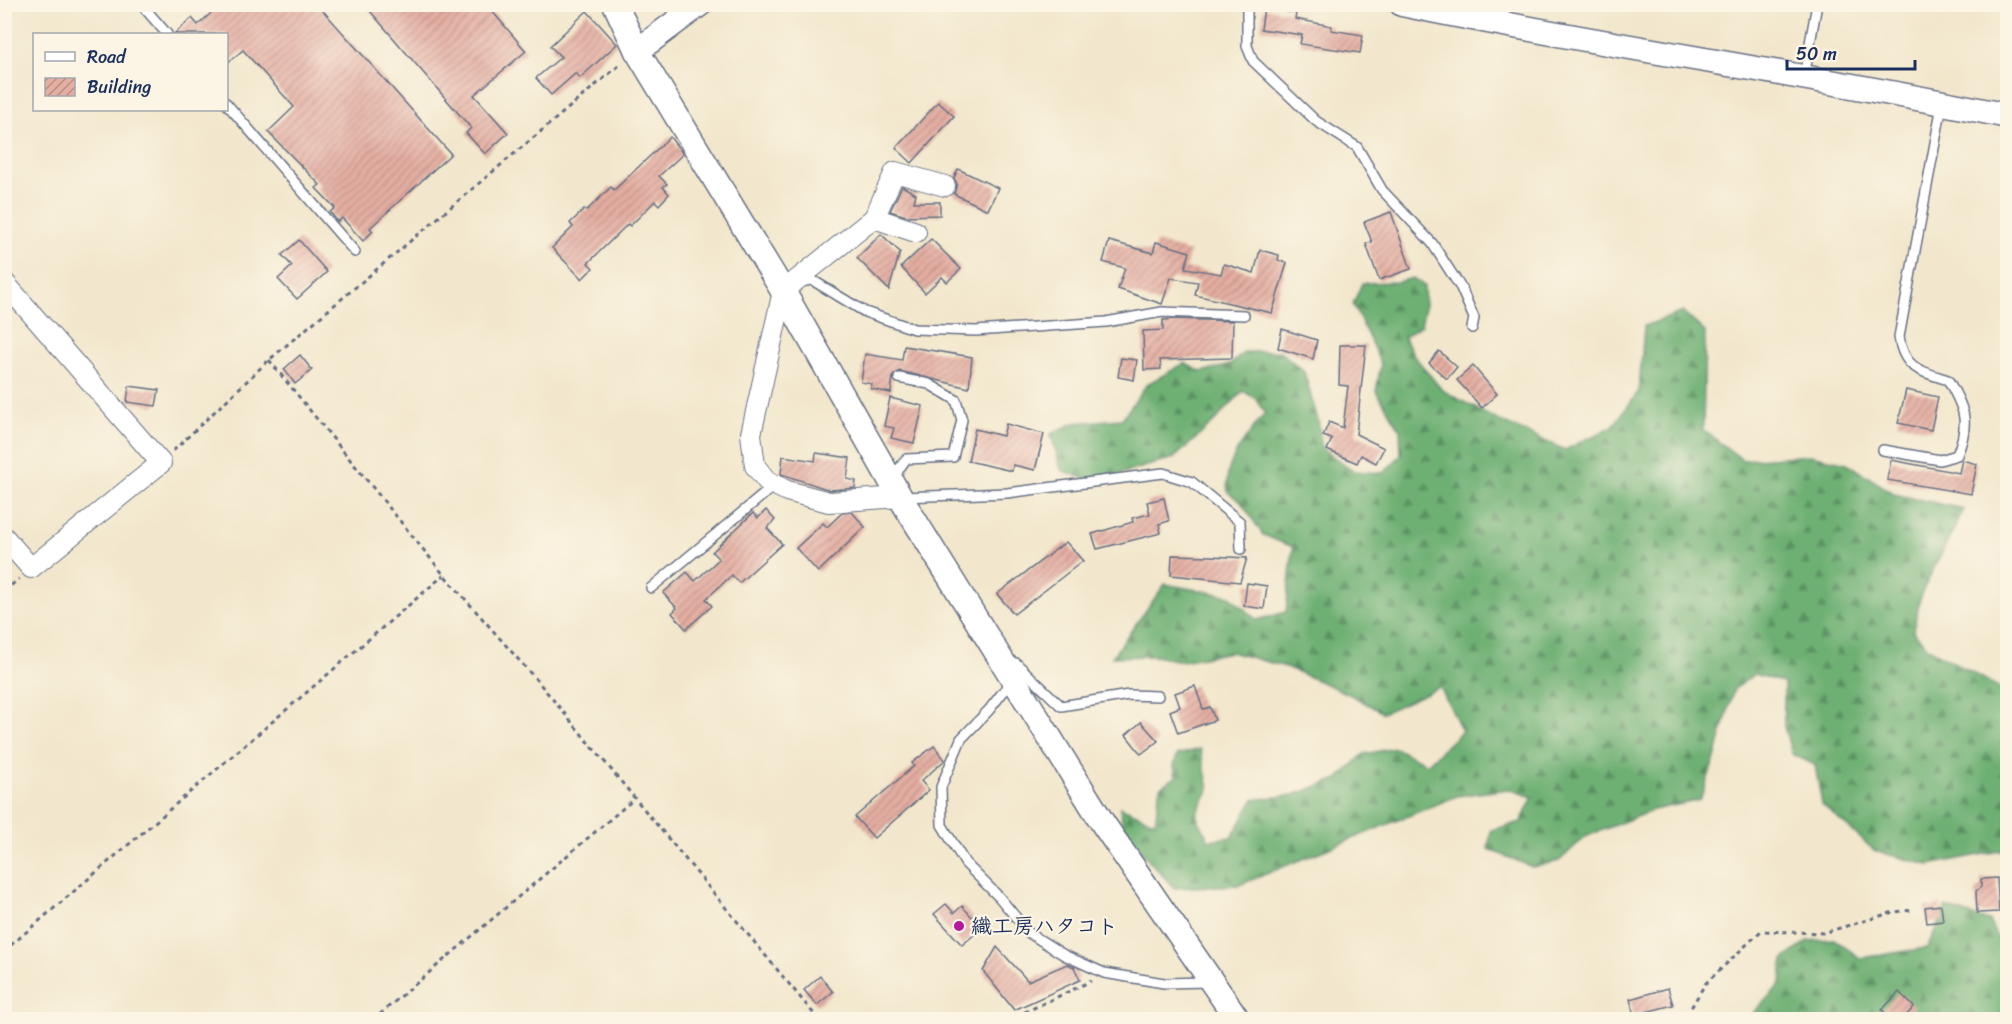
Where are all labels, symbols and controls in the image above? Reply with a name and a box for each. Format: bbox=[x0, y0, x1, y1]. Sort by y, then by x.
legend bbox=[33, 33, 228, 111]
scale bar bbox=[1787, 33, 1914, 71]
text: 50 m bbox=[1796, 38, 1837, 70]
text: Road bbox=[87, 41, 127, 73]
text: Building bbox=[87, 71, 151, 103]
place label: 織工房ハタコト bbox=[971, 907, 1118, 945]
marker: 織工房ハタコト bbox=[952, 919, 966, 933]

